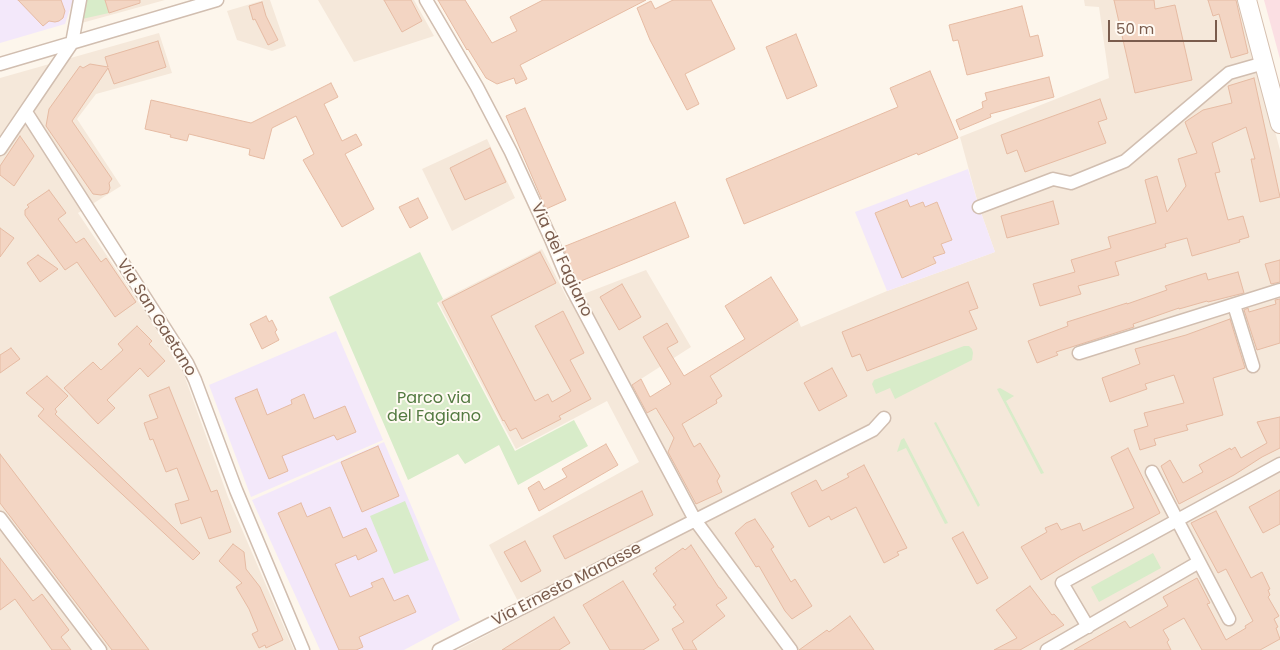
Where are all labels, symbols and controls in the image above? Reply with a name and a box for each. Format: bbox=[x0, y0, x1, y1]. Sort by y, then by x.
scale bar bbox=[1110, 10, 1219, 42]
text: 50 m bbox=[1116, 18, 1154, 39]
street label: Via del Fagiano bbox=[526, 200, 596, 320]
street label: Via San Gaetano bbox=[112, 256, 200, 380]
park label: Parco via del Fagiano bbox=[387, 389, 481, 427]
street label: Via Ernesto Manasse bbox=[489, 539, 645, 631]

